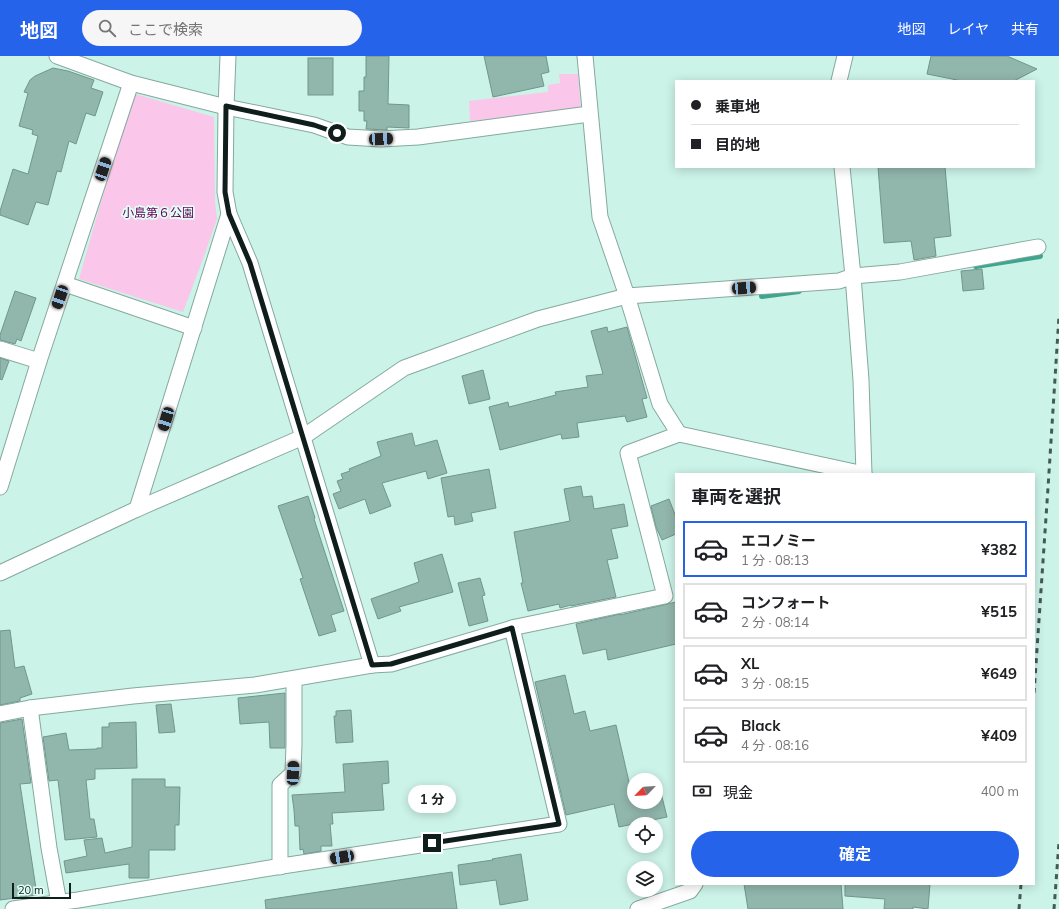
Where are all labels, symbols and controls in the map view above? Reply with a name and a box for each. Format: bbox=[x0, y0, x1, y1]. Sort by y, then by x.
search box bbox=[82, 10, 362, 46]
icon: search bbox=[96, 17, 118, 39]
text: 地図 bbox=[20, 18, 58, 42]
text: ここで検索 bbox=[128, 20, 203, 39]
text: 地図 bbox=[897, 20, 925, 38]
text: レイヤ bbox=[947, 20, 989, 38]
text: 共有 bbox=[1011, 20, 1039, 38]
text: 乗車地 bbox=[715, 97, 760, 116]
route start bbox=[328, 124, 346, 142]
car bbox=[369, 132, 393, 146]
text: 目的地 bbox=[715, 135, 760, 154]
car bbox=[94, 156, 112, 182]
park label: 小島第６公園 bbox=[122, 205, 194, 220]
car bbox=[732, 281, 756, 295]
car bbox=[50, 284, 70, 310]
car bbox=[157, 406, 175, 432]
text: 車両を選択 bbox=[691, 485, 781, 508]
icon: car bbox=[693, 531, 729, 567]
text: エコノミー bbox=[741, 531, 816, 550]
text: ¥382 bbox=[981, 540, 1017, 559]
text: 1 分 · 08:13 bbox=[741, 552, 809, 568]
icon: car bbox=[693, 593, 729, 629]
text: コンフォート bbox=[741, 593, 831, 612]
text: ¥515 bbox=[981, 602, 1017, 621]
text: 2 分 · 08:14 bbox=[741, 614, 809, 630]
text: XL bbox=[741, 654, 759, 673]
icon: car bbox=[693, 655, 729, 691]
text: ¥649 bbox=[981, 664, 1017, 683]
text: 3 分 · 08:15 bbox=[741, 675, 809, 691]
text: Black bbox=[741, 716, 780, 735]
icon: car bbox=[693, 717, 729, 753]
text: ¥409 bbox=[981, 726, 1017, 745]
text: 4 分 · 08:16 bbox=[741, 737, 809, 753]
car bbox=[286, 761, 300, 785]
north arrow bbox=[627, 773, 663, 809]
map controls bbox=[627, 773, 663, 897]
icon: cash bbox=[691, 780, 713, 802]
text: 現金 bbox=[723, 783, 753, 802]
text: 400 m bbox=[981, 783, 1019, 799]
callout: 1 分 bbox=[408, 785, 456, 813]
text: 1 分 bbox=[420, 791, 444, 807]
button: locate bbox=[627, 817, 663, 853]
button: 確定 bbox=[691, 831, 1019, 877]
route end bbox=[423, 834, 441, 852]
car bbox=[329, 849, 355, 865]
button: layers bbox=[627, 861, 663, 897]
scale bar bbox=[12, 881, 71, 900]
text: 20 m bbox=[18, 883, 44, 897]

